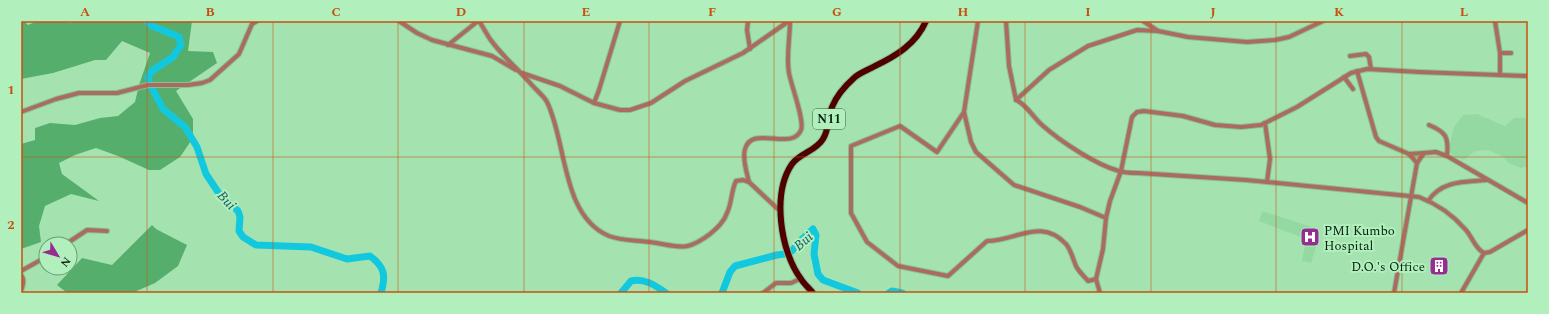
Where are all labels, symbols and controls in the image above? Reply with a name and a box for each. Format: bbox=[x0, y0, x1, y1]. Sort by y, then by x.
text: A bbox=[80, 2, 90, 22]
text: B bbox=[205, 2, 215, 22]
text: C bbox=[331, 2, 341, 22]
text: D bbox=[456, 2, 466, 22]
text: E bbox=[582, 2, 591, 22]
text: F bbox=[708, 2, 716, 22]
text: G bbox=[832, 2, 842, 22]
text: H bbox=[958, 2, 969, 22]
text: I bbox=[1085, 2, 1091, 22]
text: J bbox=[1210, 2, 1216, 22]
text: K bbox=[1334, 2, 1344, 22]
text: L bbox=[1460, 2, 1468, 22]
text: 1 bbox=[7, 80, 15, 100]
road number: N11 bbox=[813, 109, 845, 129]
water label: Bui bbox=[212, 186, 241, 215]
text: 2 bbox=[7, 215, 15, 235]
place label: PMI Kumbo Hospital bbox=[1324, 221, 1395, 256]
hospital icon: PMI Kumbo Hospital bbox=[1299, 226, 1321, 248]
water label: Bui bbox=[789, 227, 818, 256]
north arrow bbox=[38, 236, 78, 276]
text: N bbox=[56, 253, 75, 271]
building icon: D.O.'s Office bbox=[1428, 255, 1450, 277]
place label: D.O.'s Office bbox=[1351, 257, 1425, 277]

